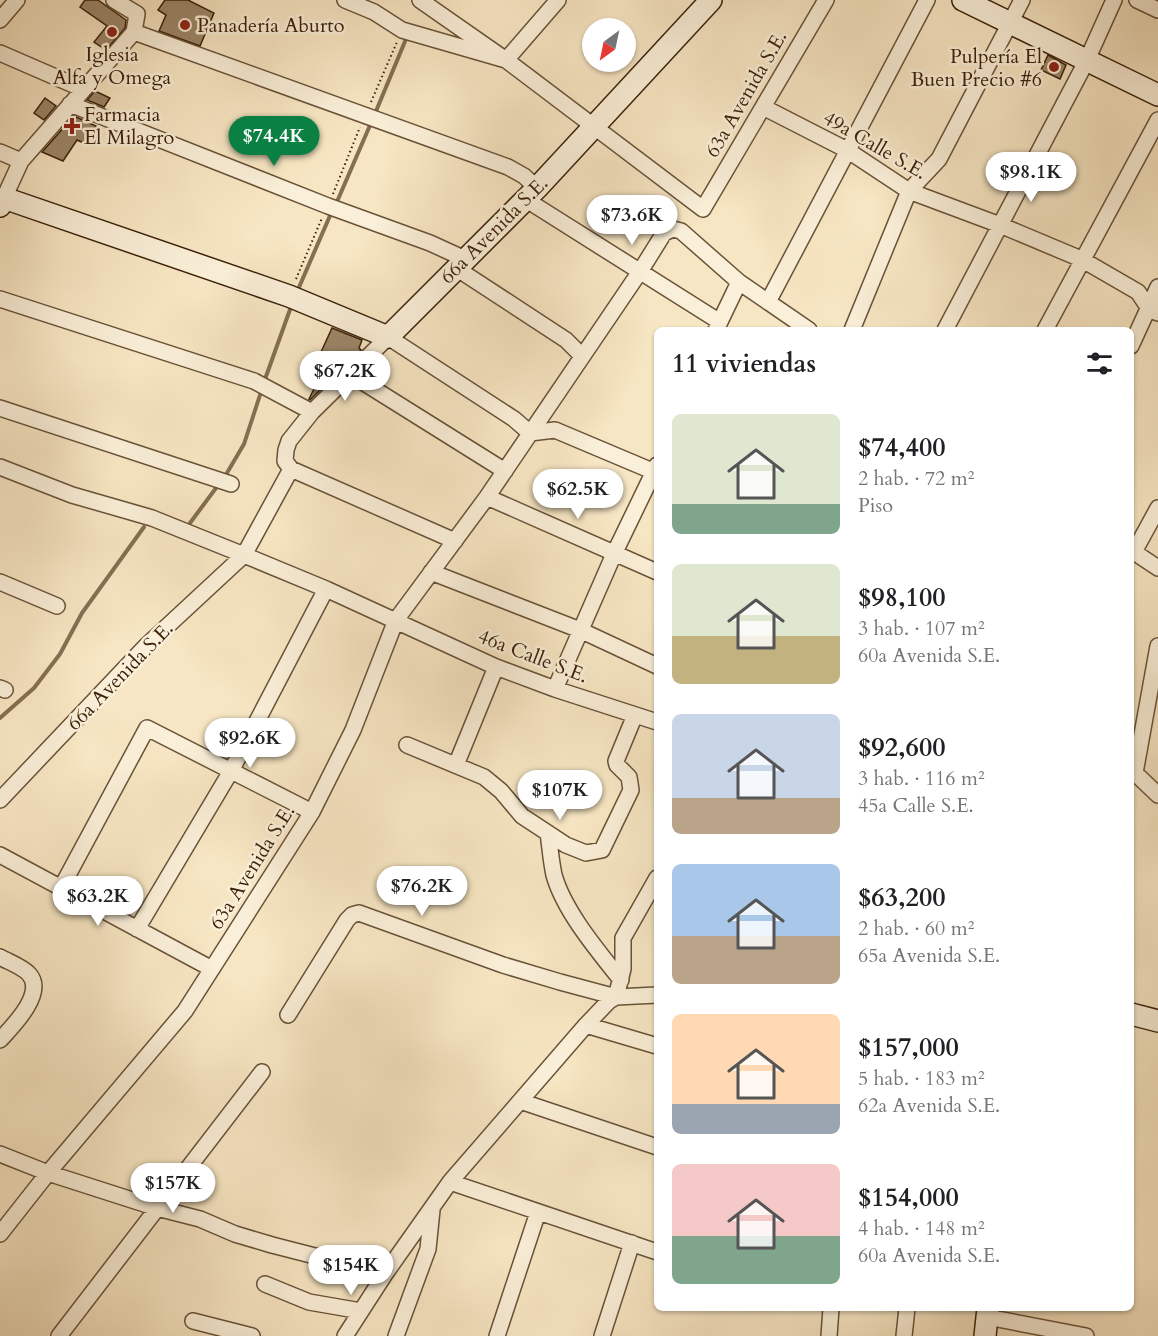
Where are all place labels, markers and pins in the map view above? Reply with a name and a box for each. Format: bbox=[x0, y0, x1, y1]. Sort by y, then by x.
place label: Panadería Aburto bbox=[197, 12, 345, 39]
marker: Panadería Aburto bbox=[178, 18, 192, 32]
marker: Iglesia Alfa y Omega bbox=[105, 25, 119, 39]
place label: Iglesia Alfa y Omega bbox=[53, 41, 172, 91]
place label: Pulpería El Buen Precio #6 bbox=[911, 43, 1042, 93]
marker: Pulpería El Buen Precio #6 bbox=[1047, 60, 1061, 74]
place label: Farmacia El Milagro bbox=[84, 101, 175, 151]
pin: $74.4K bbox=[225, 116, 323, 167]
marker: Farmacia El Milagro bbox=[65, 119, 79, 133]
pin: $98.1K bbox=[982, 152, 1080, 203]
pin: $73.6K bbox=[583, 195, 681, 246]
pin: $67.2K bbox=[296, 351, 394, 402]
pin: $62.5K bbox=[529, 469, 627, 520]
pin: $92.6K bbox=[201, 718, 299, 769]
pin: $107K bbox=[518, 770, 602, 821]
pin: $76.2K bbox=[373, 866, 471, 917]
pin: $63.2K bbox=[49, 876, 147, 927]
pin: $157K bbox=[131, 1163, 215, 1214]
pin: $154K bbox=[309, 1245, 393, 1296]

